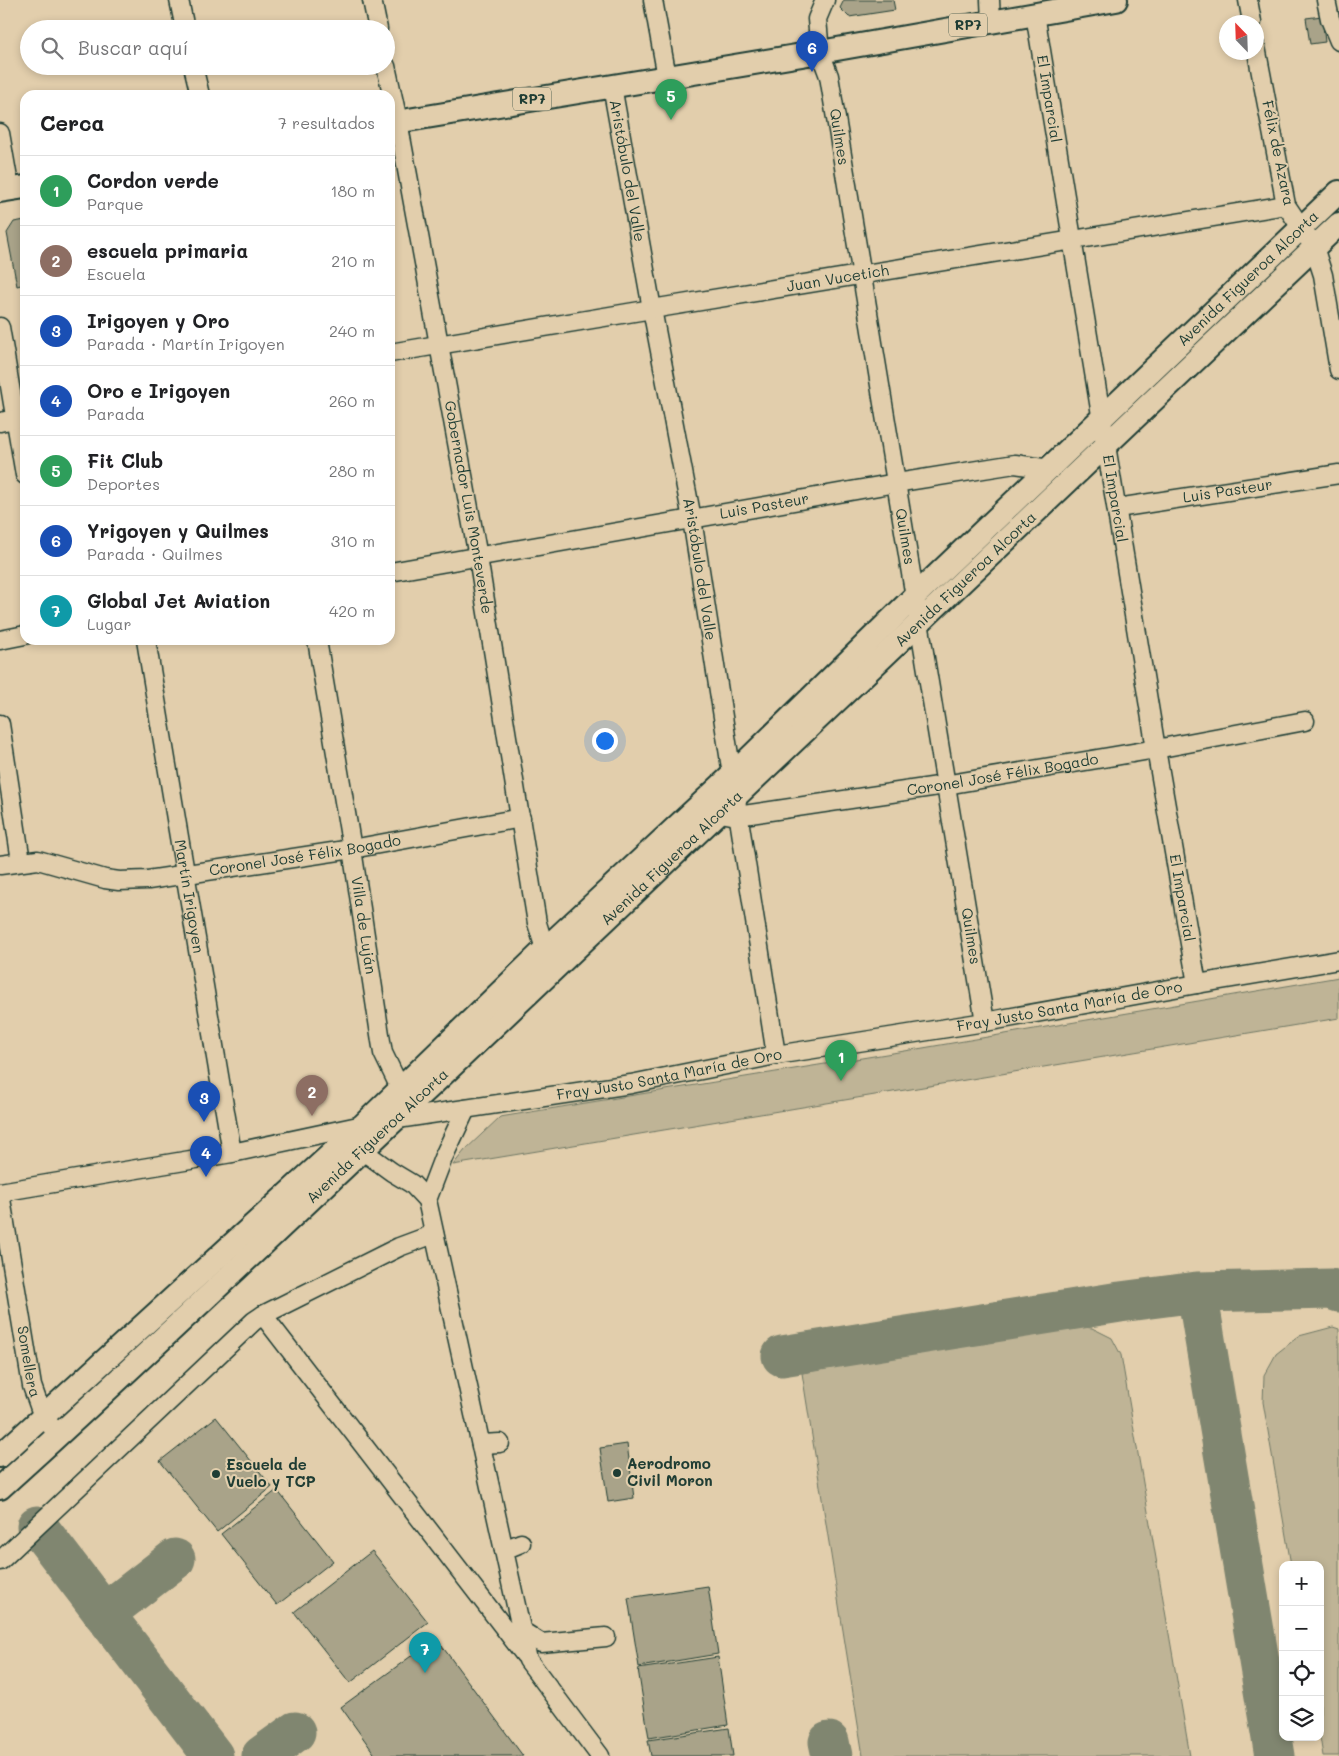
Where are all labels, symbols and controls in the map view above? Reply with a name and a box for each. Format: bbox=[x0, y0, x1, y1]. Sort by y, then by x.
road number: RP7 bbox=[949, 14, 987, 36]
north arrow bbox=[1219, 15, 1264, 60]
search box bbox=[20, 20, 395, 75]
pin: 6 bbox=[796, 31, 828, 72]
icon: search bbox=[38, 34, 66, 62]
text: Buscar aquí bbox=[78, 35, 188, 60]
street label: El Imparcial bbox=[1033, 53, 1067, 144]
pin: 5 bbox=[655, 79, 687, 120]
road number: RP7 bbox=[513, 88, 551, 110]
street label: Aristóbulo del Valle bbox=[606, 98, 651, 243]
street label: Félix de Azara bbox=[1258, 98, 1300, 207]
street label: Quilmes bbox=[826, 107, 855, 166]
text: Cerca bbox=[40, 109, 105, 136]
text: 7 resultados bbox=[278, 112, 375, 133]
text: Cordon verde bbox=[87, 168, 219, 193]
text: 1 bbox=[52, 180, 60, 201]
text: 180 m bbox=[330, 180, 375, 201]
text: Parque bbox=[87, 193, 144, 214]
street label: Avenida Figueroa Alcorta bbox=[1173, 206, 1322, 350]
text: escuela primaria bbox=[87, 238, 248, 263]
text: 2 bbox=[52, 250, 60, 271]
text: 210 m bbox=[331, 250, 375, 271]
street label: Juan Vucetich bbox=[785, 259, 890, 296]
text: Escuela bbox=[87, 263, 146, 284]
text: Irigoyen y Oro bbox=[87, 308, 229, 333]
text: 3 bbox=[51, 320, 61, 341]
text: 240 m bbox=[329, 320, 375, 341]
text: Parada · Martín Irigoyen bbox=[87, 333, 285, 354]
text: Oro e Irigoyen bbox=[87, 378, 230, 403]
text: 4 bbox=[51, 390, 61, 411]
text: 260 m bbox=[329, 390, 375, 411]
street label: Gobernador Luis Monteverde bbox=[440, 399, 498, 615]
text: Parada bbox=[87, 403, 145, 424]
text: Fit Club bbox=[87, 448, 163, 473]
street label: El Imparcial bbox=[1099, 453, 1133, 544]
text: 5 bbox=[51, 460, 61, 481]
text: 280 m bbox=[329, 460, 375, 481]
text: Deportes bbox=[87, 473, 160, 494]
street label: Luis Pasteur bbox=[1181, 473, 1274, 507]
street label: Luis Pasteur bbox=[718, 488, 810, 523]
street label: Aristóbulo del Valle bbox=[679, 496, 722, 641]
street label: Avenida Figueroa Alcorta bbox=[890, 507, 1040, 651]
street label: Quilmes bbox=[891, 507, 920, 566]
text: Yrigoyen y Quilmes bbox=[87, 518, 269, 543]
text: 6 bbox=[51, 530, 61, 551]
text: 310 m bbox=[331, 530, 375, 551]
text: Parada · Quilmes bbox=[87, 543, 223, 564]
text: Global Jet Aviation bbox=[87, 588, 270, 613]
text: 7 bbox=[52, 600, 60, 621]
text: 420 m bbox=[329, 600, 375, 621]
text: Lugar bbox=[87, 613, 131, 634]
your location bbox=[592, 728, 618, 754]
street label: Coronel José Félix Bogado bbox=[905, 748, 1100, 800]
street label: Avenida Figueroa Alcorta bbox=[596, 785, 746, 929]
street label: Coronel José Félix Bogado bbox=[208, 829, 402, 880]
street label: Martín Irigoyen bbox=[171, 838, 209, 955]
street label: El Imparcial bbox=[1166, 852, 1200, 943]
street label: Villa de Luján bbox=[347, 875, 382, 975]
street label: Quilmes bbox=[957, 906, 986, 966]
street label: Fray Justo Santa María de Oro bbox=[955, 976, 1184, 1035]
pin: 1 bbox=[825, 1040, 857, 1081]
street label: Fray Justo Santa María de Oro bbox=[555, 1043, 783, 1104]
street label: Avenida Figueroa Alcorta bbox=[302, 1064, 452, 1207]
pin: 2 bbox=[296, 1075, 328, 1116]
pin: 3 bbox=[188, 1081, 220, 1122]
pin: 4 bbox=[190, 1136, 222, 1177]
street label: Somellera bbox=[13, 1324, 46, 1400]
place label: Aerodromo Civil Moron bbox=[627, 1453, 713, 1490]
place label: Escuela de Vuelo y TCP bbox=[226, 1454, 316, 1491]
marker: Aerodromo Civil Moron bbox=[611, 1467, 623, 1479]
marker: Escuela de Vuelo y TCP bbox=[210, 1468, 222, 1480]
map controls bbox=[1279, 1561, 1324, 1741]
button: + bbox=[1279, 1561, 1324, 1606]
button: − bbox=[1279, 1606, 1324, 1651]
pin: 7 bbox=[409, 1632, 441, 1673]
button: locate bbox=[1279, 1651, 1324, 1696]
button: layers bbox=[1279, 1696, 1324, 1741]

